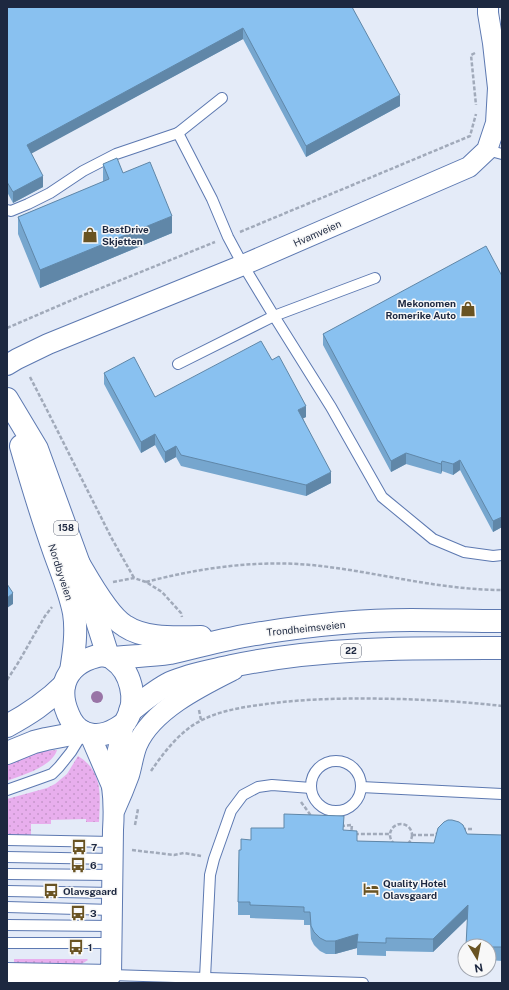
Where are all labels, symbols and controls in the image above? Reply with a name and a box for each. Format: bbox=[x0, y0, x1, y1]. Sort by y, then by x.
street label: Hvamveien bbox=[291, 217, 343, 249]
place label: BestDrive Skjetten bbox=[102, 223, 149, 247]
shop icon: BestDrive Skjetten bbox=[81, 226, 99, 244]
place label: Mekonomen Romerike Auto bbox=[386, 297, 456, 321]
shop icon: Mekonomen Romerike Auto bbox=[459, 300, 477, 318]
road number: 158 bbox=[54, 521, 78, 535]
street label: Nordbyveien bbox=[46, 542, 76, 602]
street label: Trondheimsveien bbox=[266, 618, 346, 638]
road number: 22 bbox=[341, 644, 361, 658]
bus stop icon: 7 bbox=[70, 838, 88, 856]
place label: 7 bbox=[91, 841, 97, 853]
bus stop icon: 6 bbox=[69, 856, 87, 874]
place label: 6 bbox=[90, 859, 97, 871]
place label: Quality Hotel Olavsgaard bbox=[383, 877, 446, 901]
hotel icon: Quality Hotel Olavsgaard bbox=[362, 880, 380, 898]
bus stop icon: Olavsgaard bbox=[42, 882, 60, 900]
place label: Olavsgaard bbox=[63, 885, 117, 897]
bus stop icon: 3 bbox=[69, 904, 87, 922]
place label: 3 bbox=[90, 907, 97, 919]
bus stop icon: 1 bbox=[67, 938, 85, 956]
north arrow bbox=[457, 938, 497, 978]
place label: 1 bbox=[88, 941, 92, 953]
text: N bbox=[473, 961, 484, 975]

